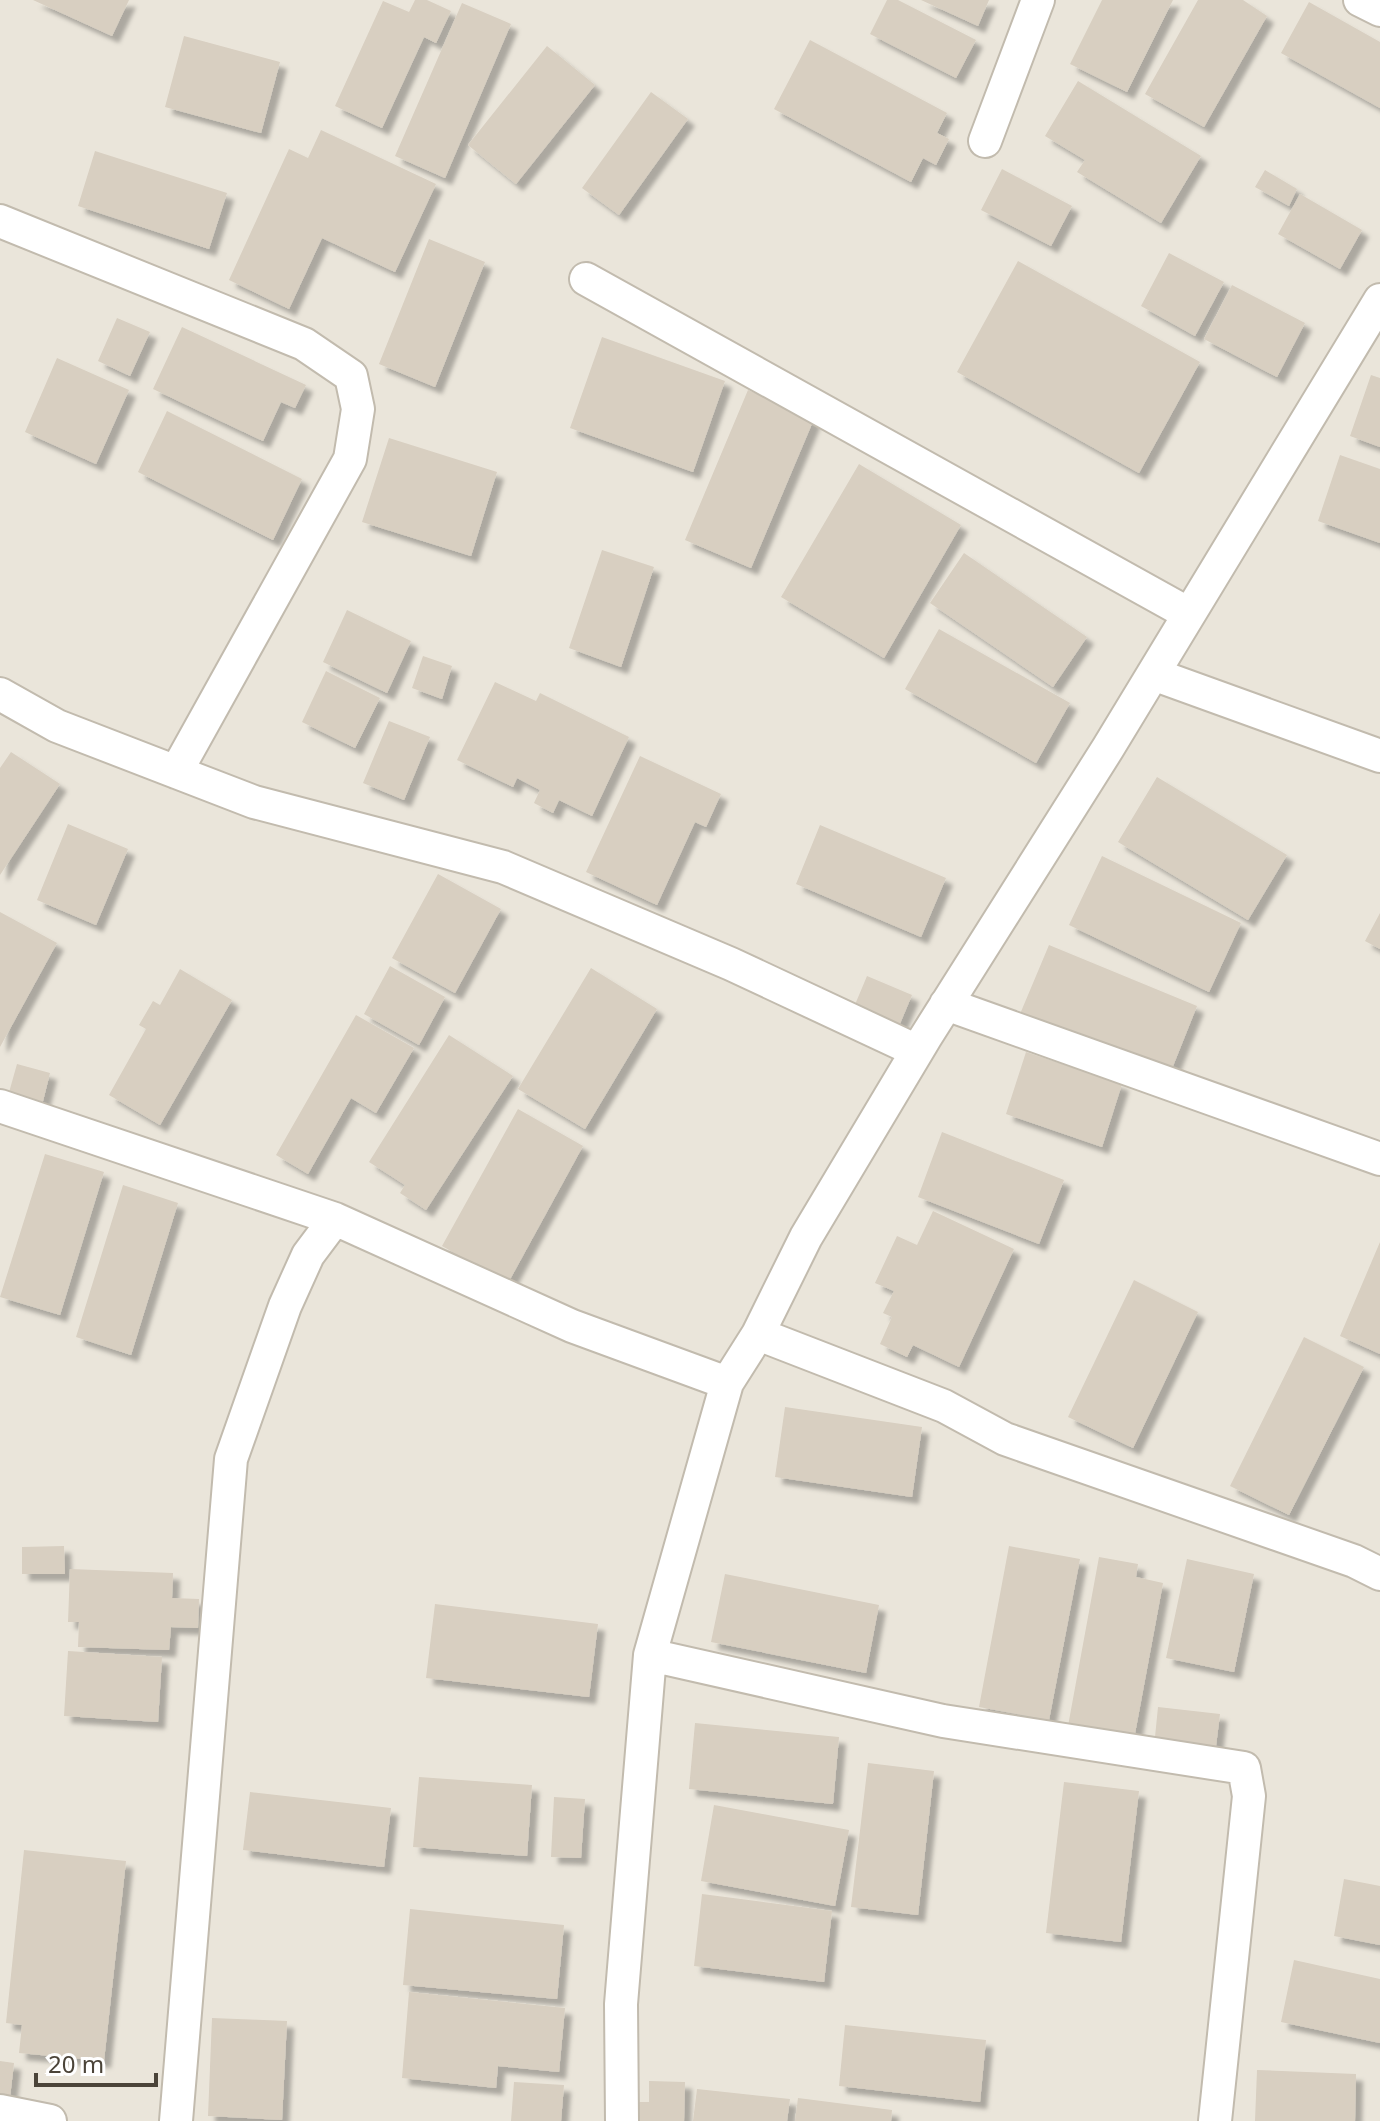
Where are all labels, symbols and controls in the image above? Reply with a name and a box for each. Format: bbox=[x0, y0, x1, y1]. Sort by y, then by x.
scale bar bbox=[36, 2037, 156, 2087]
text: 20 m bbox=[48, 2047, 104, 2080]

